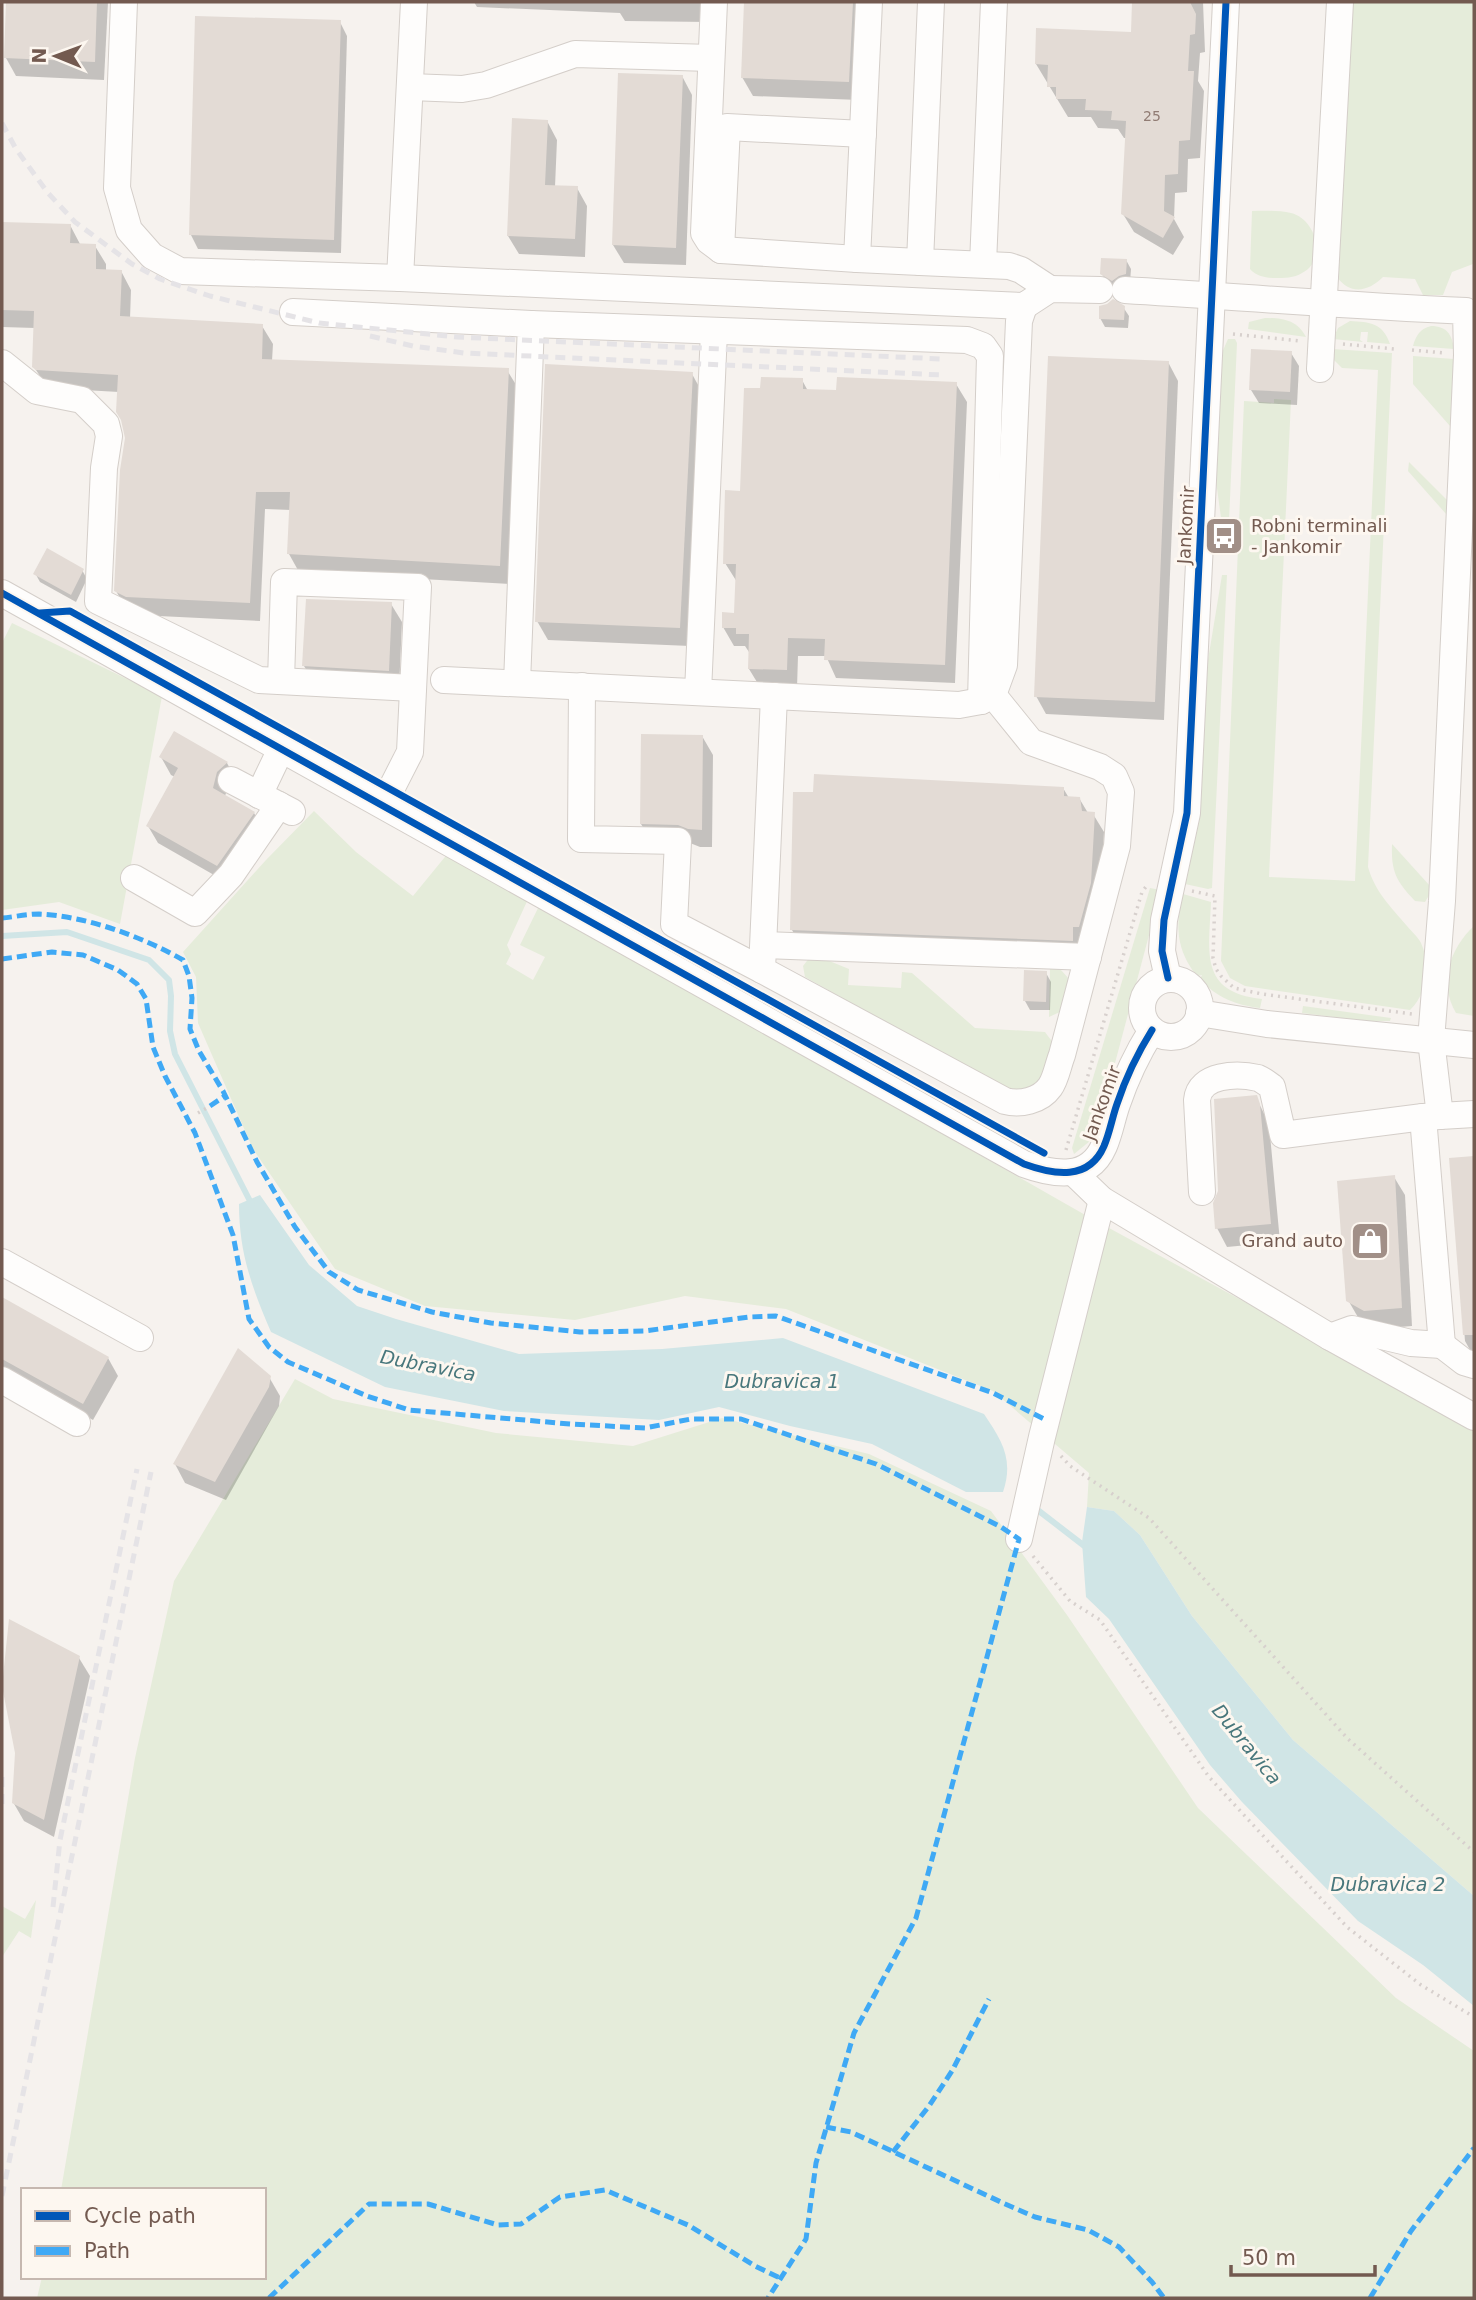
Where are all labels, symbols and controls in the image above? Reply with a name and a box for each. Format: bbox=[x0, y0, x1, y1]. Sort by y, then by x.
north arrow bbox=[21, 21, 91, 91]
text: N bbox=[28, 48, 50, 64]
house number: 25 bbox=[1143, 108, 1161, 124]
street label: Jankomir bbox=[1173, 485, 1198, 566]
bus stop icon: Robni terminali - Jankomir bbox=[1203, 515, 1245, 557]
place label: Robni terminali - Jankomir bbox=[1251, 515, 1387, 557]
street label: Jankomir bbox=[1078, 1062, 1125, 1144]
shop icon: Grand auto bbox=[1349, 1220, 1391, 1262]
place label: Grand auto bbox=[1242, 1230, 1343, 1251]
water label: Dubravica bbox=[378, 1345, 478, 1385]
water label: Dubravica 1 bbox=[725, 1370, 839, 1392]
water label: Dubravica bbox=[1208, 1699, 1286, 1789]
water label: Dubravica 2 bbox=[1331, 1873, 1445, 1895]
legend bbox=[21, 2188, 266, 2279]
text: Cycle path bbox=[84, 2204, 196, 2228]
scale bar bbox=[1231, 2234, 1374, 2278]
text: Path bbox=[84, 2239, 130, 2263]
text: 50 m bbox=[1242, 2246, 1296, 2270]

